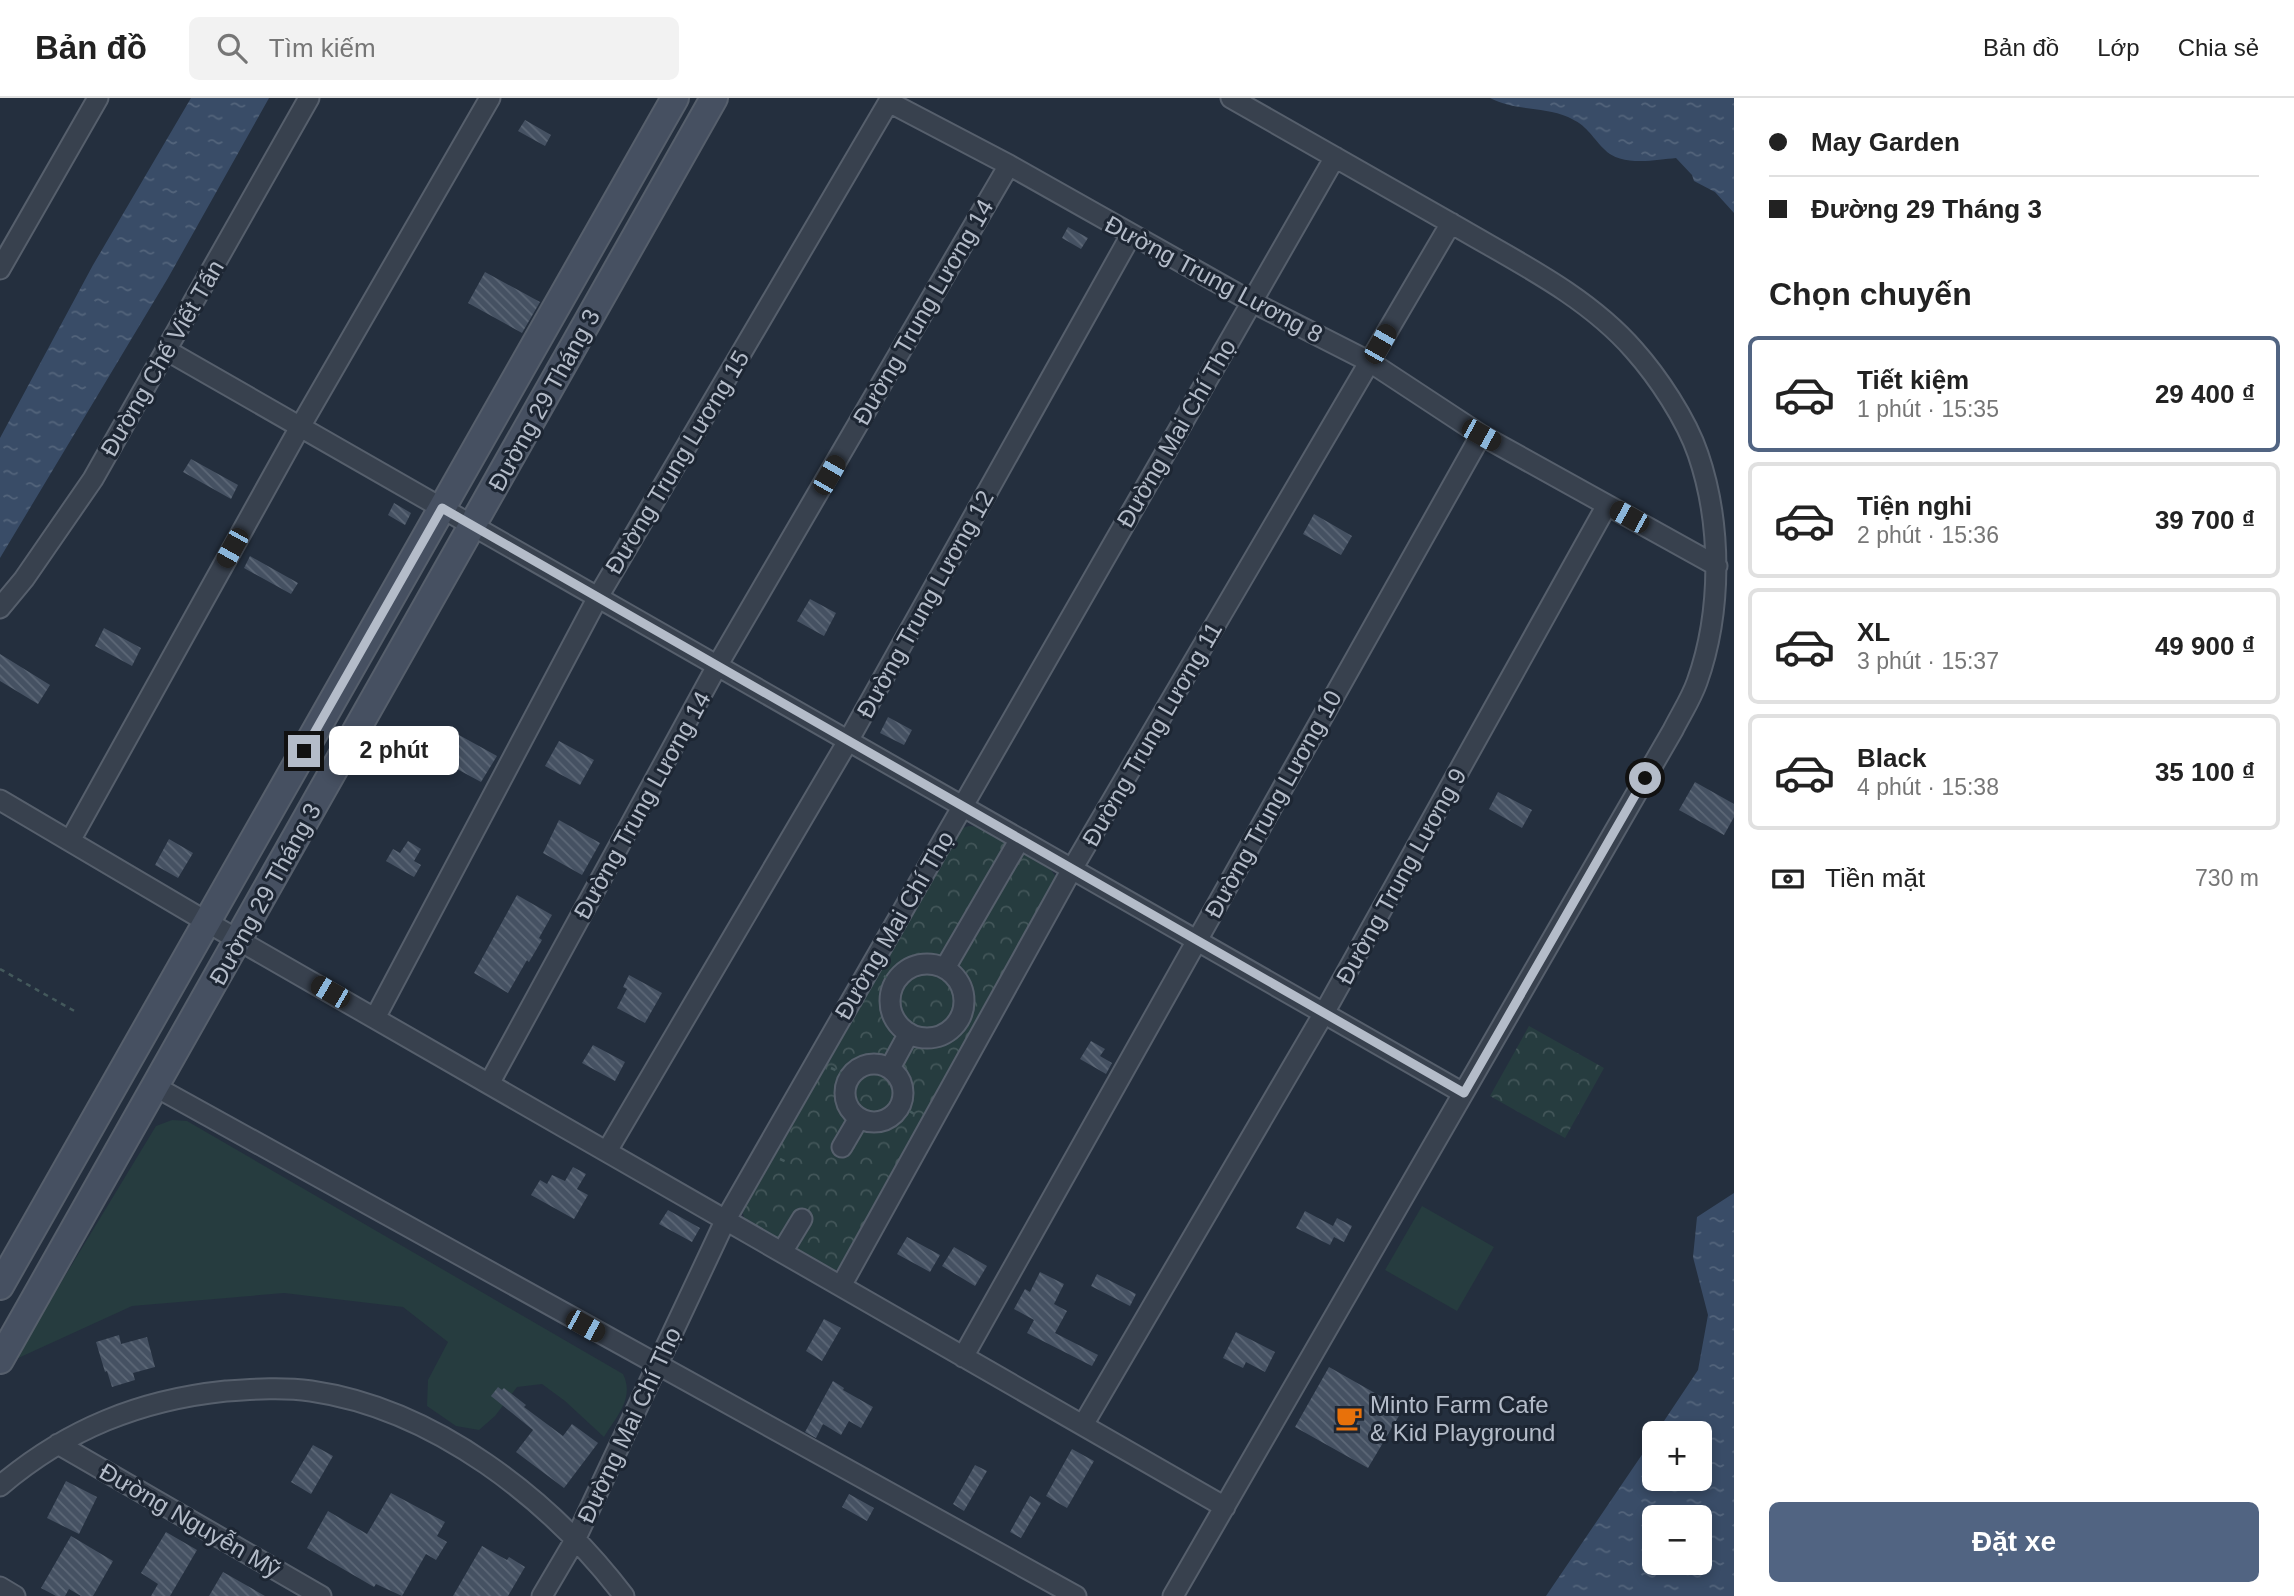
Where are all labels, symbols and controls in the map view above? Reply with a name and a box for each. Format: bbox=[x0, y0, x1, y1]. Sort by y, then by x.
search box bbox=[189, 17, 679, 80]
text: Bản đồ bbox=[35, 29, 147, 66]
icon: search bbox=[213, 29, 251, 67]
text: Tìm kiếm bbox=[269, 33, 376, 63]
text: Bản đồ bbox=[1983, 34, 2059, 61]
text: Lớp bbox=[2097, 34, 2140, 61]
text: Chia sẻ bbox=[2178, 34, 2259, 61]
text: May Garden bbox=[1811, 127, 1960, 157]
text: Đường 29 Tháng 3 bbox=[1811, 194, 2042, 224]
street label: Đường Trung Lương 14 bbox=[847, 195, 999, 429]
street label: Đường Trung Lương 8 bbox=[1101, 210, 1327, 348]
street label: Đường Chế Viết Tấn bbox=[95, 255, 229, 461]
text: Chọn chuyến bbox=[1769, 276, 1972, 312]
street label: Đường 29 Tháng 3 bbox=[483, 304, 605, 496]
car bbox=[1361, 321, 1400, 367]
street label: Đường Mai Chí Thọ bbox=[1111, 334, 1241, 532]
street label: Đường Trung Lương 15 bbox=[600, 345, 754, 579]
icon: car bbox=[1773, 363, 1836, 426]
text: Tiết kiệm bbox=[1857, 365, 1969, 395]
text: 29 400 ₫ bbox=[2155, 379, 2255, 409]
text: 1 phút · 15:35 bbox=[1857, 396, 1999, 422]
car bbox=[1458, 416, 1505, 454]
car bbox=[810, 452, 849, 498]
street label: Đường Trung Lương 12 bbox=[851, 486, 999, 722]
icon: car bbox=[1773, 489, 1836, 552]
text: Tiện nghi bbox=[1857, 491, 1972, 521]
car bbox=[1606, 498, 1653, 536]
text: 39 700 ₫ bbox=[2155, 505, 2255, 535]
text: 2 phút · 15:36 bbox=[1857, 522, 1999, 548]
car bbox=[213, 525, 252, 571]
icon: car bbox=[1773, 615, 1836, 678]
street label: Đường Trung Lương 11 bbox=[1077, 617, 1227, 851]
text: XL bbox=[1857, 617, 1890, 647]
text: 49 900 ₫ bbox=[2155, 631, 2255, 661]
text: 3 phút · 15:37 bbox=[1857, 648, 1999, 674]
street label: Đường Trung Lương 10 bbox=[1199, 686, 1347, 922]
street label: Đường Trung Lương 14 bbox=[568, 687, 716, 923]
callout: 2 phút bbox=[328, 726, 458, 776]
route end bbox=[288, 735, 320, 767]
text: 2 phút bbox=[360, 737, 429, 763]
icon: car bbox=[1773, 741, 1836, 804]
text: Black bbox=[1857, 743, 1926, 773]
text: 35 100 ₫ bbox=[2155, 757, 2255, 787]
route start bbox=[1629, 762, 1661, 794]
street label: Đường Trung Lương 9 bbox=[1330, 763, 1472, 989]
text: 4 phút · 15:38 bbox=[1857, 774, 1999, 800]
street label: Đường 29 Tháng 3 bbox=[204, 798, 326, 990]
street label: Đường Mai Chí Thọ bbox=[829, 826, 959, 1024]
icon: cash bbox=[1769, 860, 1807, 898]
text: Tiền mặt bbox=[1825, 863, 1925, 893]
text: 730 m bbox=[2195, 865, 2259, 891]
car bbox=[307, 972, 354, 1012]
car bbox=[562, 1307, 609, 1345]
street label: Đường Mai Chí Thọ bbox=[572, 1323, 686, 1527]
place label: Minto Farm Cafe & Kid Playground bbox=[1370, 1391, 1555, 1446]
cafe icon: Minto Farm Cafe & Kid Playground bbox=[1334, 1403, 1364, 1433]
map controls bbox=[1642, 1421, 1712, 1575]
button: + bbox=[1642, 1421, 1712, 1491]
street label: Đường Nguyễn Mỹ bbox=[95, 1457, 285, 1583]
button: Đặt xe bbox=[1769, 1502, 2259, 1582]
button: − bbox=[1642, 1505, 1712, 1575]

